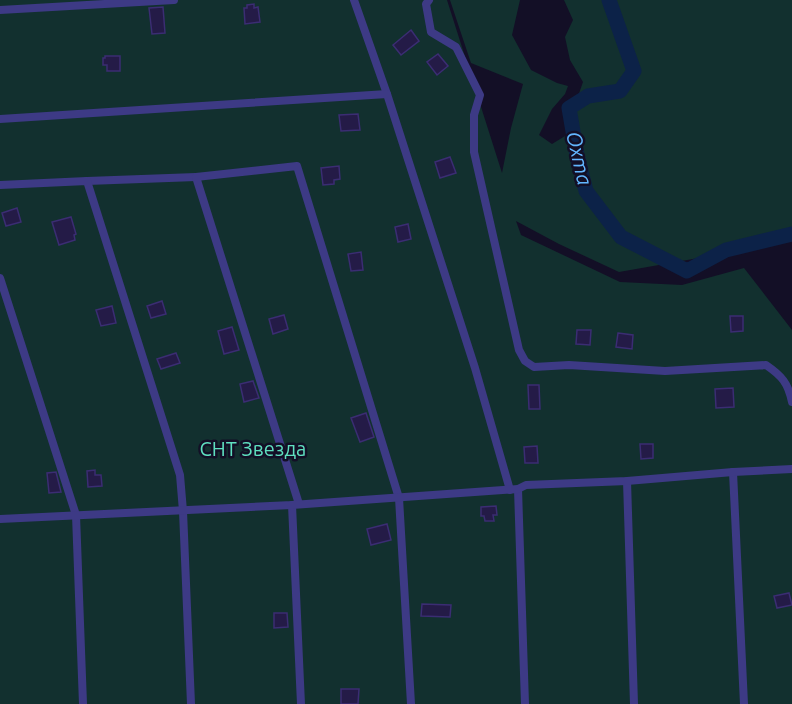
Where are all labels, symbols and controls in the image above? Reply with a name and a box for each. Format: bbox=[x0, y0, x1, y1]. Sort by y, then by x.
water label: Охта bbox=[562, 129, 598, 187]
park label: СНТ Звезда bbox=[200, 437, 306, 460]

